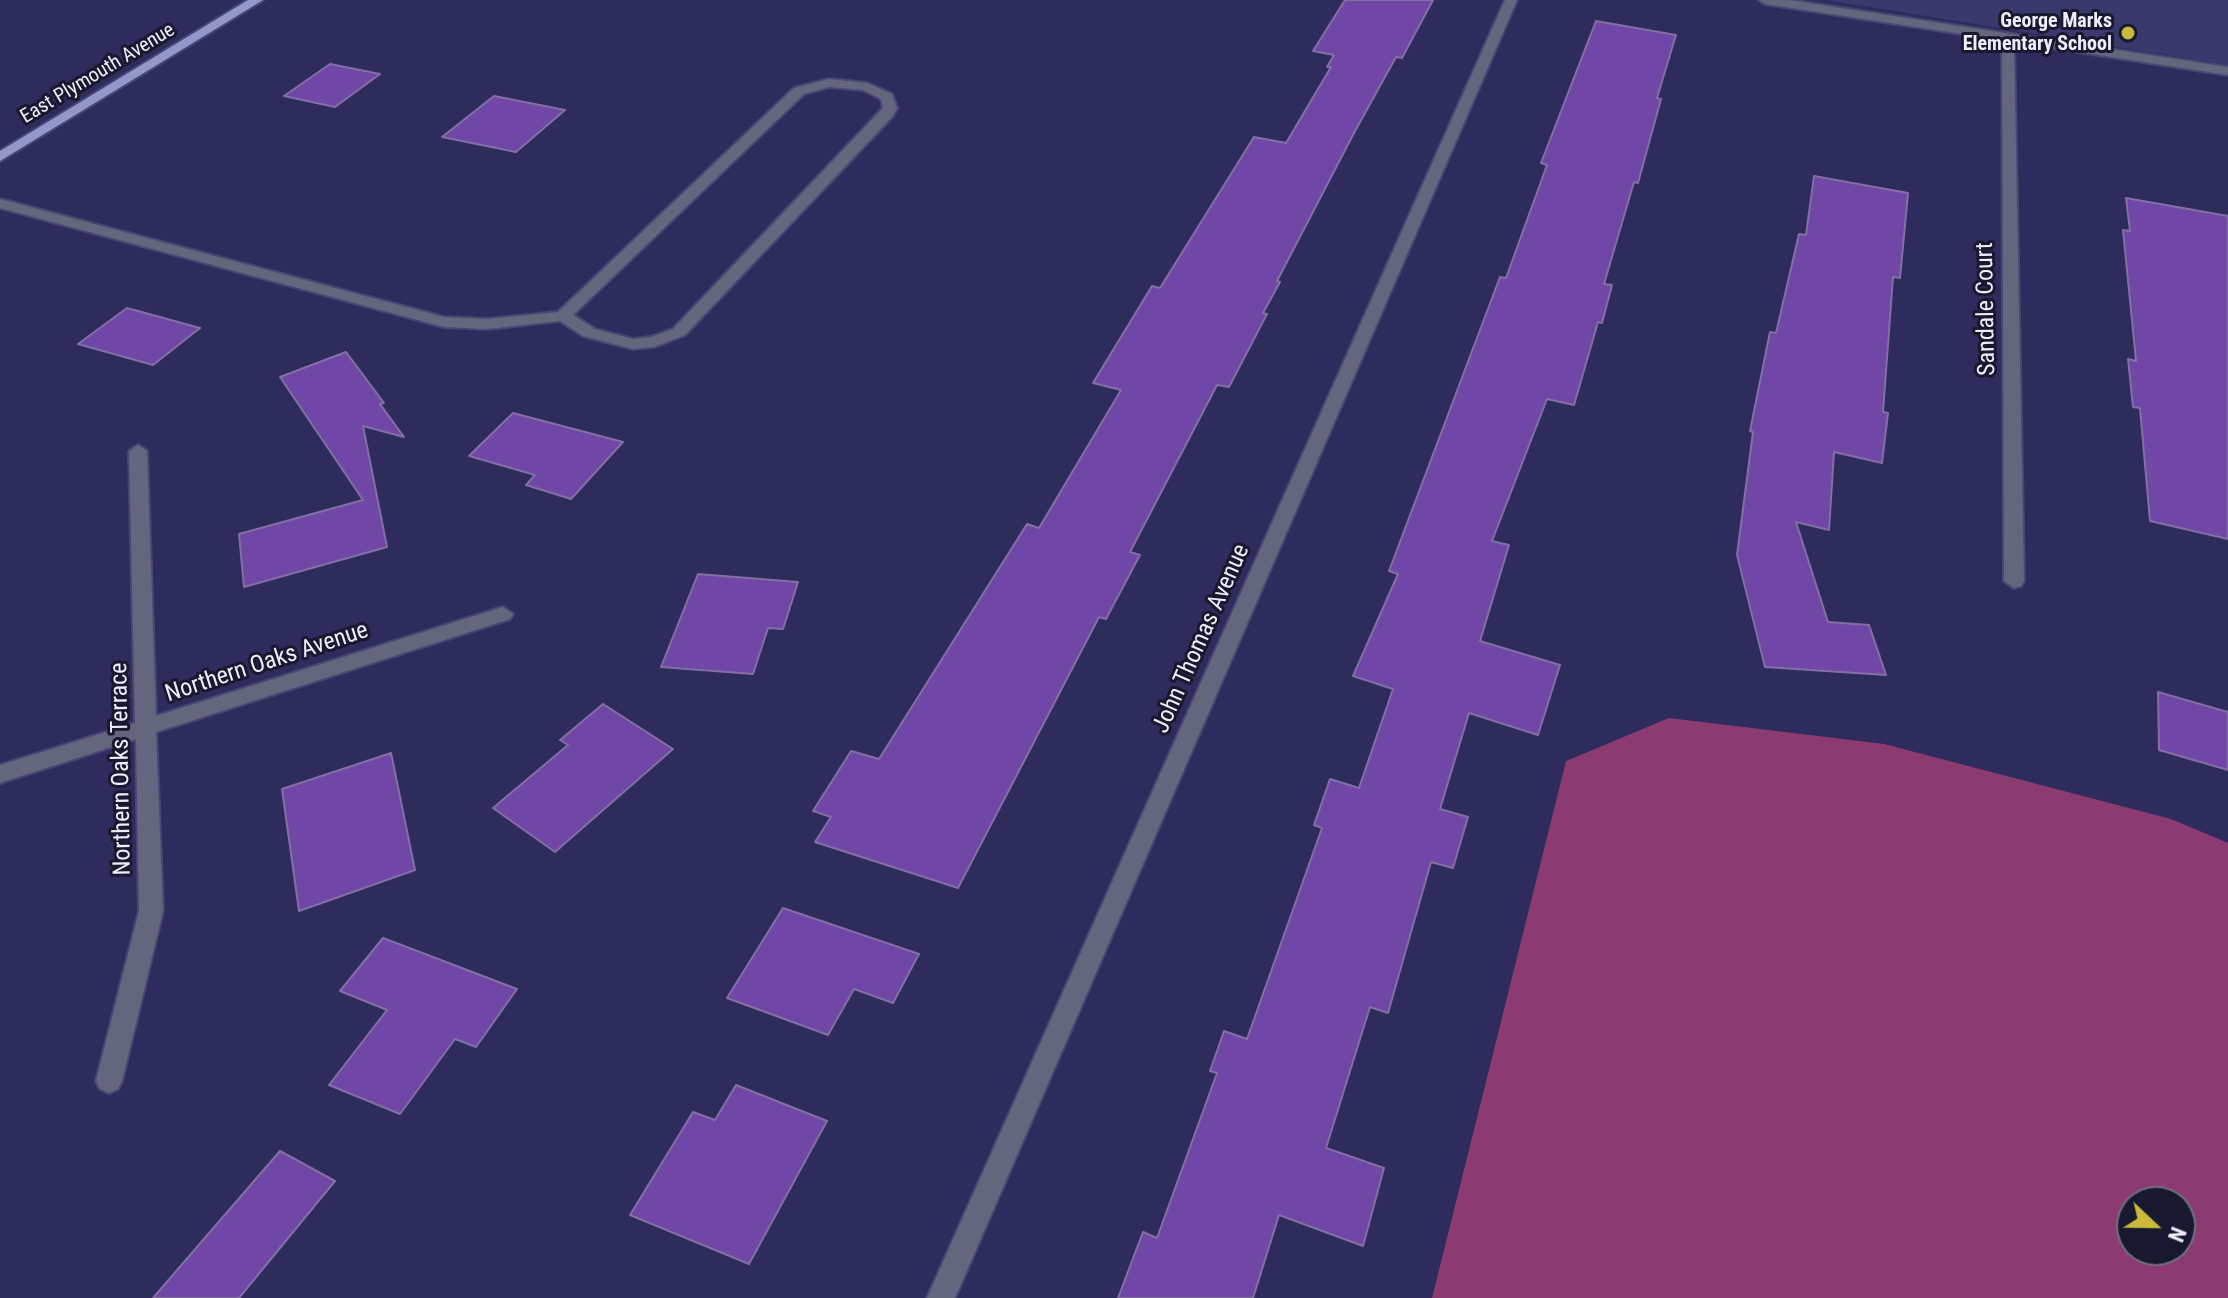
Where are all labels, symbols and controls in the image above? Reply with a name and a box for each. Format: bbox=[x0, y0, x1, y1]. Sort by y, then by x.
place label: George Marks Elementary School bbox=[1963, 10, 2112, 57]
street label: East Plymouth Avenue bbox=[17, 18, 179, 130]
marker: George Marks Elementary School bbox=[2119, 24, 2137, 42]
street label: Sandale Court bbox=[1971, 242, 2003, 376]
street label: John Thomas Avenue bbox=[1147, 540, 1257, 738]
street label: Northern Oaks Avenue bbox=[162, 617, 372, 709]
street label: Northern Oaks Terrace bbox=[106, 662, 138, 876]
north arrow bbox=[2116, 1186, 2196, 1266]
text: N bbox=[2163, 1223, 2191, 1245]

